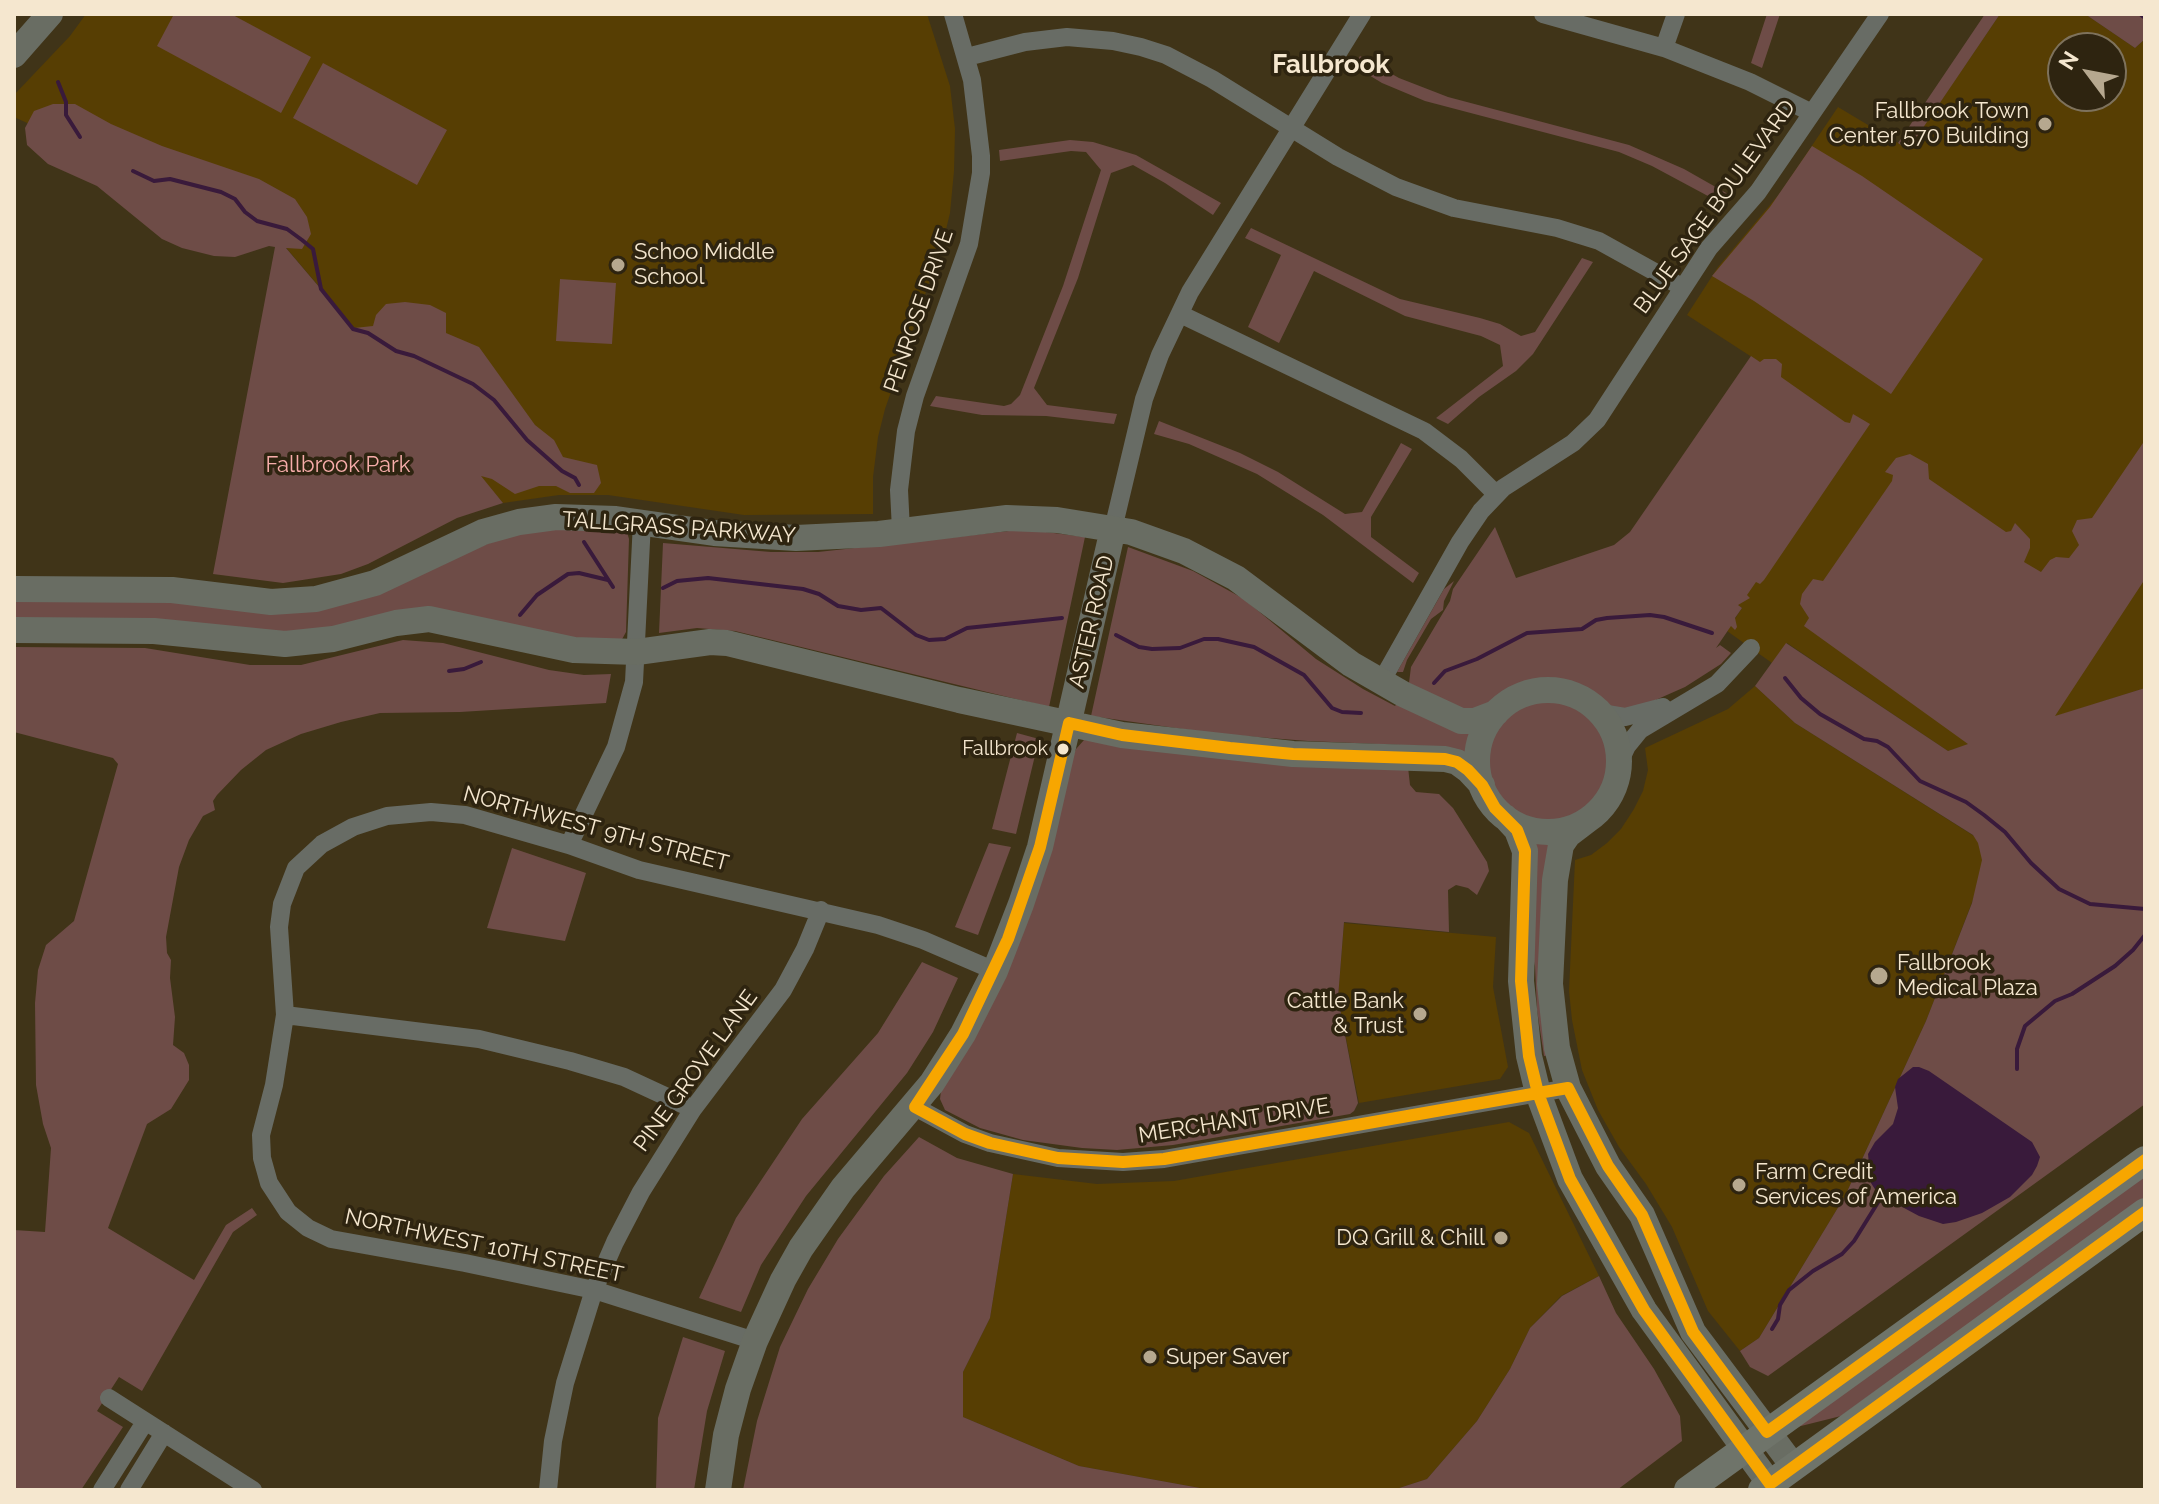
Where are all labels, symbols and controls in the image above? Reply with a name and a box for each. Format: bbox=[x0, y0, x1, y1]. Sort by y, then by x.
north arrow bbox=[2047, 32, 2127, 112]
text: N bbox=[2053, 46, 2084, 74]
district label: Fallbrook bbox=[1272, 49, 1390, 81]
street label: BLUE SAGE BOULEVARD bbox=[1629, 95, 1801, 319]
place label: Fallbrook Town Center 570 Building bbox=[1829, 98, 2029, 150]
marker: Fallbrook Town Center 570 Building bbox=[2036, 115, 2054, 133]
street label: PENROSE DRIVE bbox=[879, 226, 959, 396]
place label: Schoo Middle School bbox=[634, 239, 774, 290]
marker: Schoo Middle School bbox=[609, 256, 627, 274]
park label: Fallbrook Park bbox=[266, 452, 410, 478]
street label: TALLGRASS PARKWAY bbox=[561, 507, 797, 549]
street label: ASTER ROAD bbox=[1064, 553, 1120, 691]
place label: Fallbrook bbox=[962, 737, 1048, 761]
marker: Fallbrook bbox=[1055, 741, 1071, 757]
street label: NORTHWEST 9TH STREET bbox=[460, 781, 732, 877]
place label: Fallbrook Medical Plaza bbox=[1897, 950, 2038, 1002]
marker: Fallbrook Medical Plaza bbox=[1868, 965, 1890, 987]
street label: PINE GROVE LANE bbox=[629, 985, 763, 1157]
place label: Cattle Bank & Trust bbox=[1287, 988, 1404, 1040]
marker: Cattle Bank & Trust bbox=[1411, 1005, 1429, 1023]
street label: MERCHANT DRIVE bbox=[1137, 1093, 1331, 1149]
place label: Farm Credit Services of America bbox=[1755, 1159, 1957, 1210]
marker: Farm Credit Services of America bbox=[1730, 1176, 1748, 1194]
street label: NORTHWEST 10TH STREET bbox=[342, 1204, 626, 1288]
place label: DQ Grill & Chill bbox=[1336, 1225, 1485, 1251]
marker: DQ Grill & Chill bbox=[1492, 1229, 1510, 1247]
place label: Super Saver bbox=[1166, 1344, 1289, 1370]
marker: Super Saver bbox=[1141, 1348, 1159, 1366]

